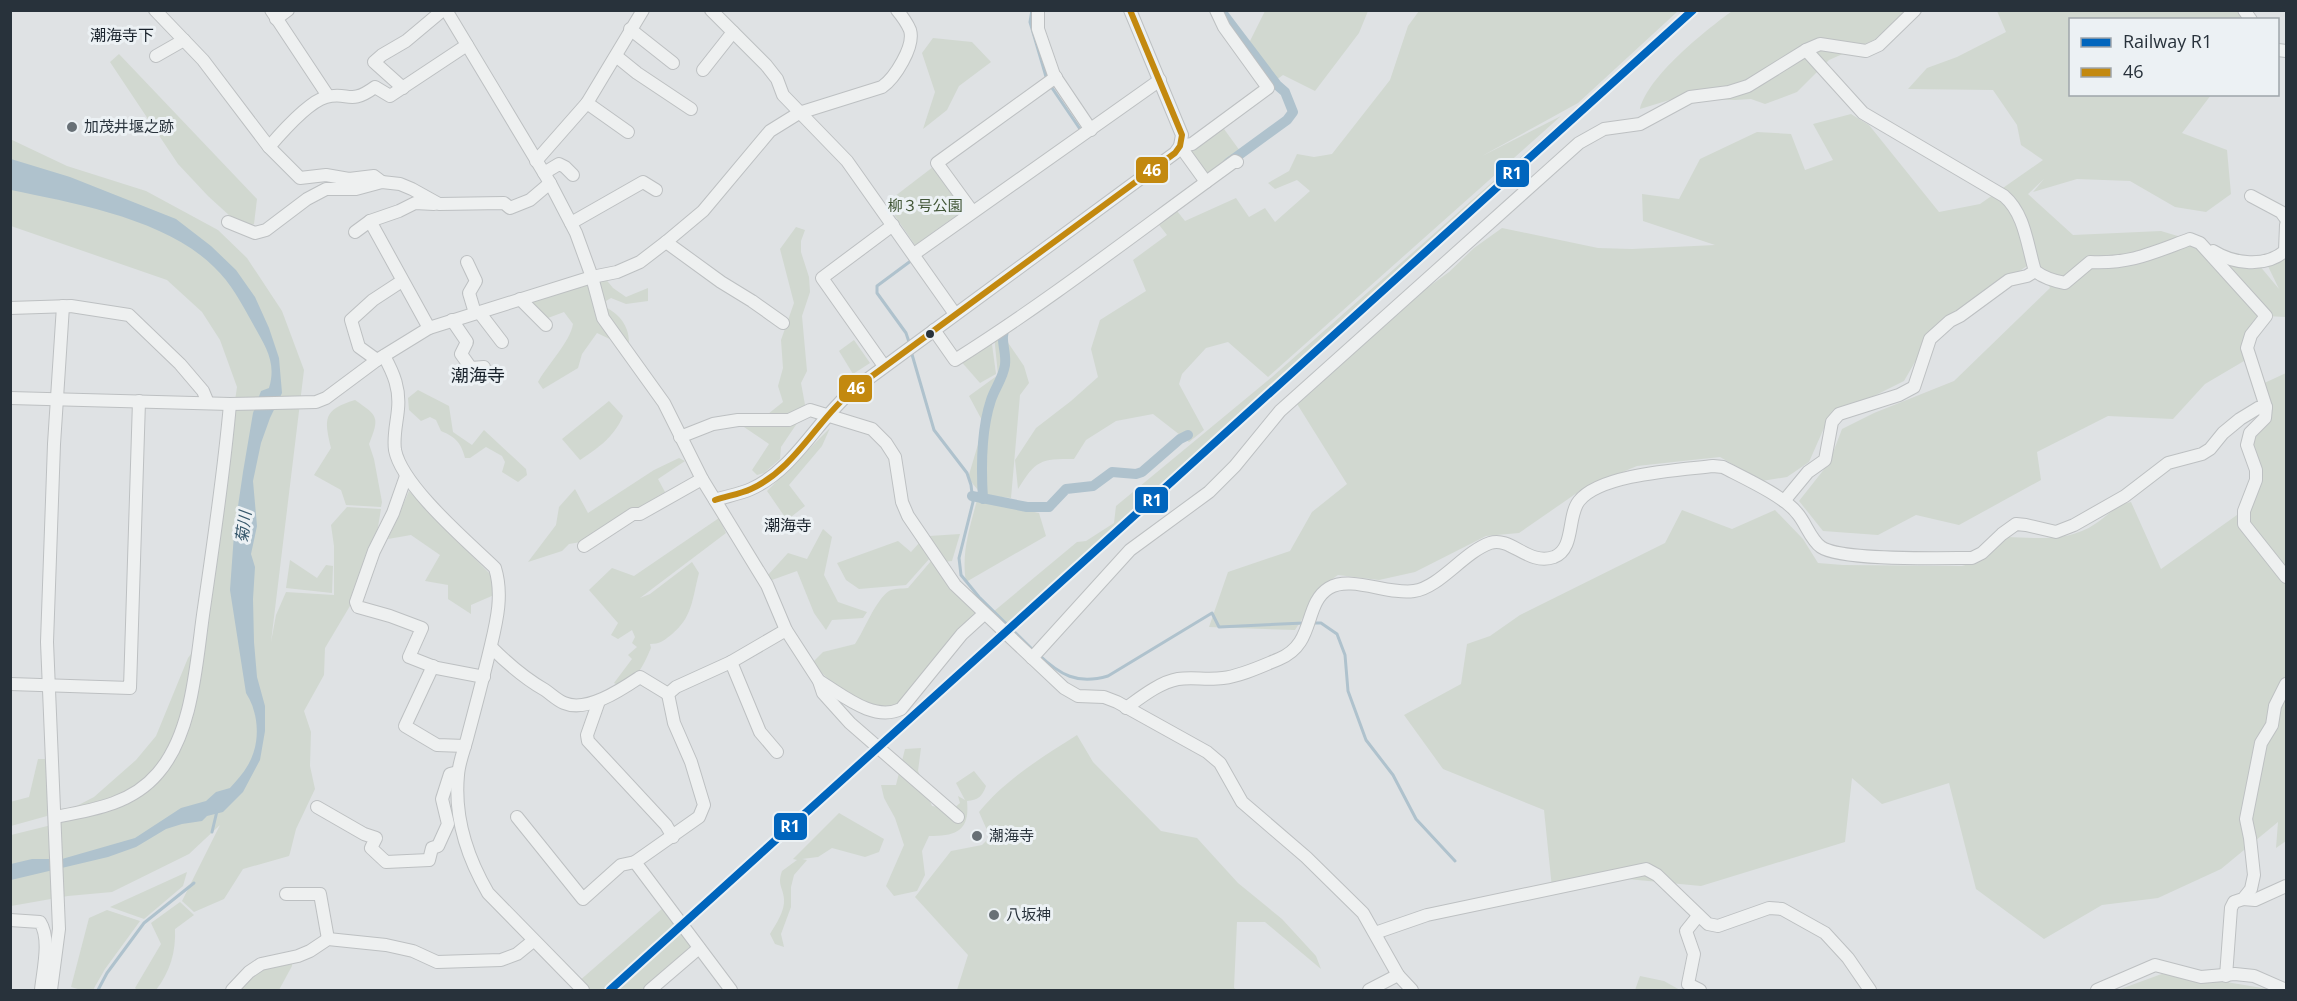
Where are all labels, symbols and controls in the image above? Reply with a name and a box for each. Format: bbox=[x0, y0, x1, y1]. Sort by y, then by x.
legend bbox=[2069, 18, 2279, 96]
district label: 潮海寺下 bbox=[90, 24, 154, 46]
text: Railway R1 bbox=[2123, 29, 2212, 53]
text: 46 bbox=[2123, 59, 2144, 83]
place label: 加茂井堰之跡 bbox=[84, 116, 174, 136]
marker: 加茂井堰之跡 bbox=[65, 120, 79, 134]
line badge: 46 bbox=[1135, 156, 1169, 184]
text: 46 bbox=[1143, 159, 1161, 181]
line badge: R1 bbox=[1495, 159, 1530, 188]
text: R1 bbox=[1502, 162, 1522, 184]
park label: 柳３号公園 bbox=[887, 195, 963, 215]
unlabelled marker bbox=[924, 328, 936, 340]
district label: 潮海寺 bbox=[451, 363, 505, 387]
line badge: 46 bbox=[838, 374, 873, 403]
text: 46 bbox=[847, 377, 865, 399]
line badge: R1 bbox=[1134, 486, 1169, 514]
text: R1 bbox=[1142, 489, 1162, 511]
water label: 菊川 bbox=[230, 508, 256, 544]
district label: 潮海寺 bbox=[764, 514, 812, 536]
line badge: R1 bbox=[773, 812, 808, 841]
text: R1 bbox=[780, 815, 800, 837]
place label: 潮海寺 bbox=[989, 825, 1034, 845]
marker: 潮海寺 bbox=[970, 829, 984, 843]
place label: 八坂神 bbox=[1006, 904, 1051, 924]
marker: 八坂神 bbox=[987, 908, 1001, 922]

